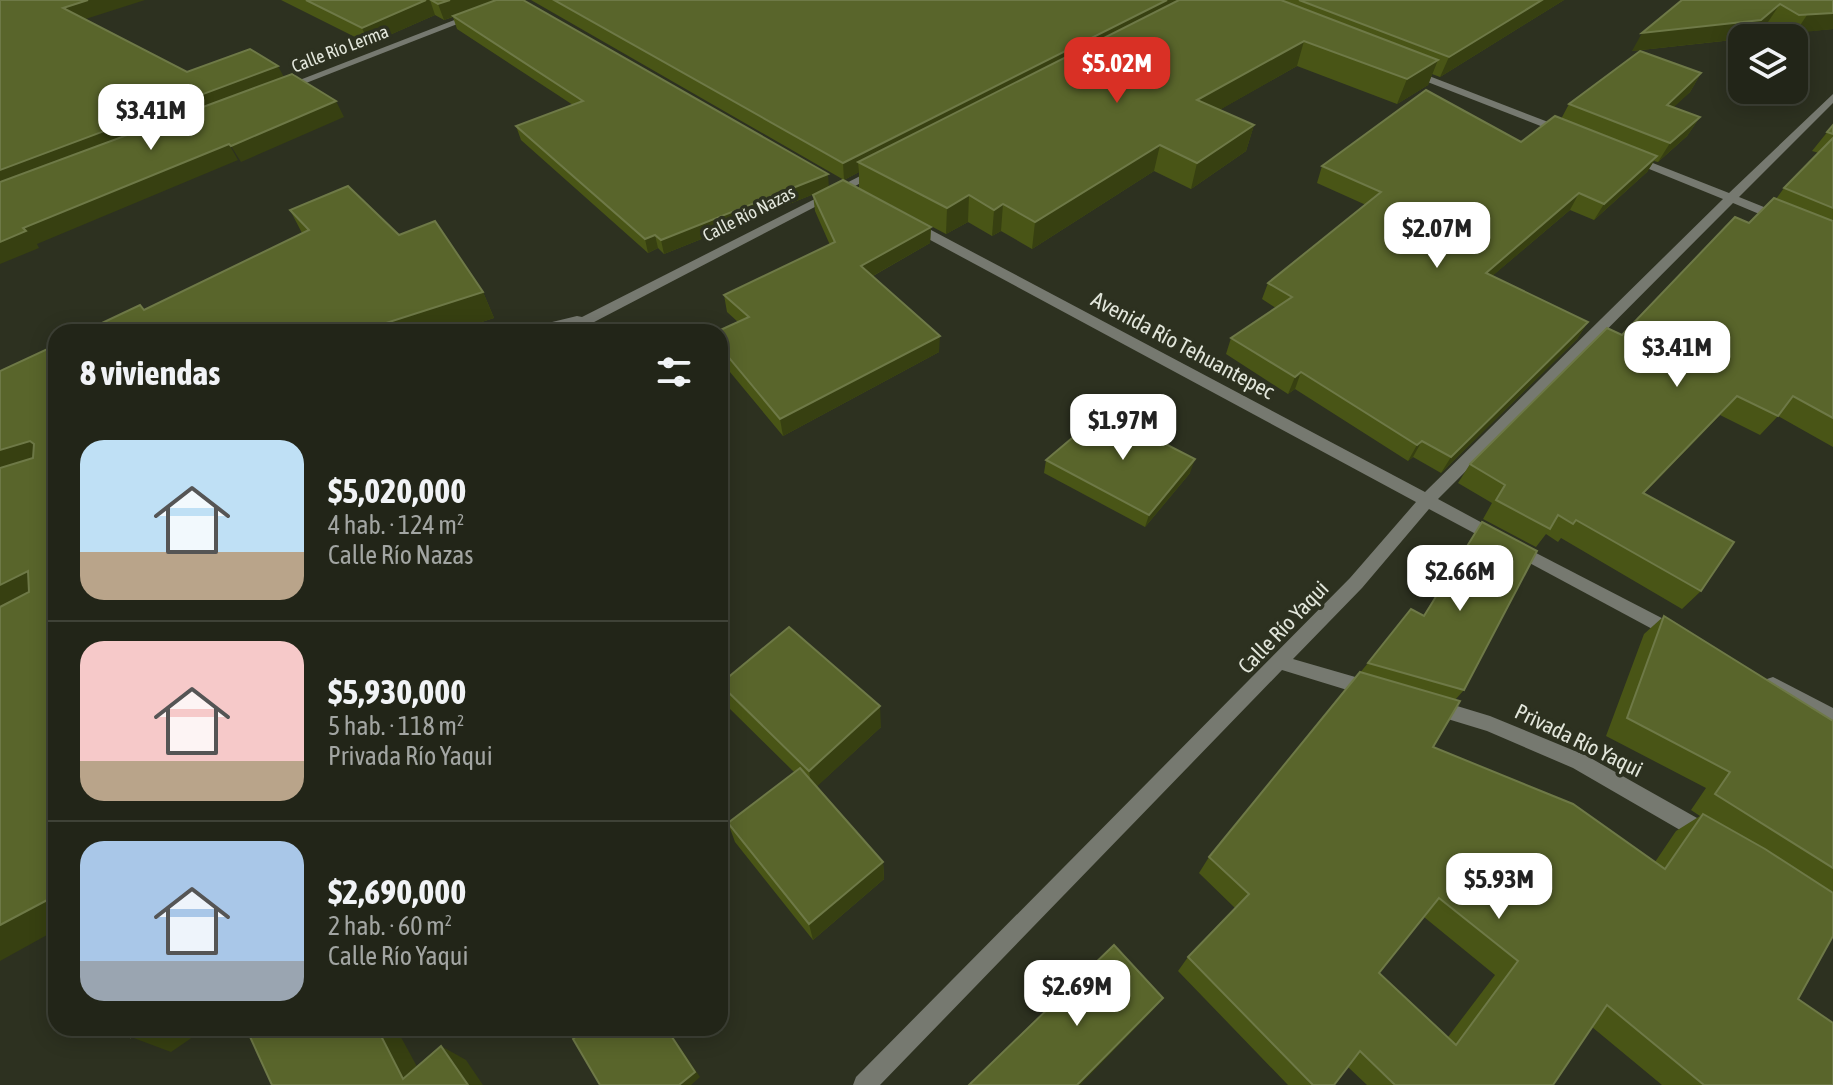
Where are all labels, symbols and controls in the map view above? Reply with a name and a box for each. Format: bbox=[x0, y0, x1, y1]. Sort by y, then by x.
street label: Calle Río Lerma bbox=[288, 20, 391, 77]
map controls bbox=[1728, 24, 1808, 104]
button: layers bbox=[1728, 24, 1808, 104]
pin: $5.02M bbox=[1052, 37, 1182, 105]
text: $5.02M bbox=[1082, 48, 1152, 78]
pin: $3.41M bbox=[86, 84, 216, 152]
text: $3.41M bbox=[116, 95, 186, 125]
street label: Calle Río Nazas bbox=[699, 181, 798, 246]
pin: $2.07M bbox=[1372, 202, 1502, 270]
text: $2.07M bbox=[1402, 213, 1472, 243]
street label: Avenida Río Tehuantepec bbox=[1087, 286, 1280, 405]
pin: $3.41M bbox=[1612, 321, 1742, 389]
text: $3.41M bbox=[1642, 332, 1712, 362]
icon: filters bbox=[652, 350, 696, 394]
text: 8 viviendas bbox=[80, 353, 220, 392]
pin: $1.97M bbox=[1058, 394, 1188, 462]
text: $1.97M bbox=[1088, 405, 1158, 435]
text: $5,020,000 bbox=[328, 471, 466, 510]
icon: home bbox=[144, 472, 240, 568]
text: 4 hab. · 124 m² bbox=[328, 510, 464, 540]
text: Calle Río Nazas bbox=[328, 540, 474, 570]
pin: $2.66M bbox=[1395, 545, 1525, 613]
text: $2.66M bbox=[1425, 556, 1495, 586]
street label: Calle Río Yaqui bbox=[1232, 575, 1334, 679]
text: $5,930,000 bbox=[328, 672, 466, 711]
icon: home bbox=[144, 673, 240, 769]
street label: Privada Río Yaqui bbox=[1511, 698, 1647, 782]
text: 5 hab. · 118 m² bbox=[328, 711, 464, 741]
text: Privada Río Yaqui bbox=[328, 741, 493, 771]
pin: $5.93M bbox=[1434, 853, 1564, 921]
text: $5.93M bbox=[1464, 864, 1534, 894]
text: $2,690,000 bbox=[328, 872, 466, 911]
icon: home bbox=[144, 873, 240, 969]
text: 2 hab. · 60 m² bbox=[328, 911, 452, 941]
text: Calle Río Yaqui bbox=[328, 941, 468, 971]
pin: $2.69M bbox=[1012, 960, 1142, 1028]
text: $2.69M bbox=[1042, 971, 1112, 1001]

